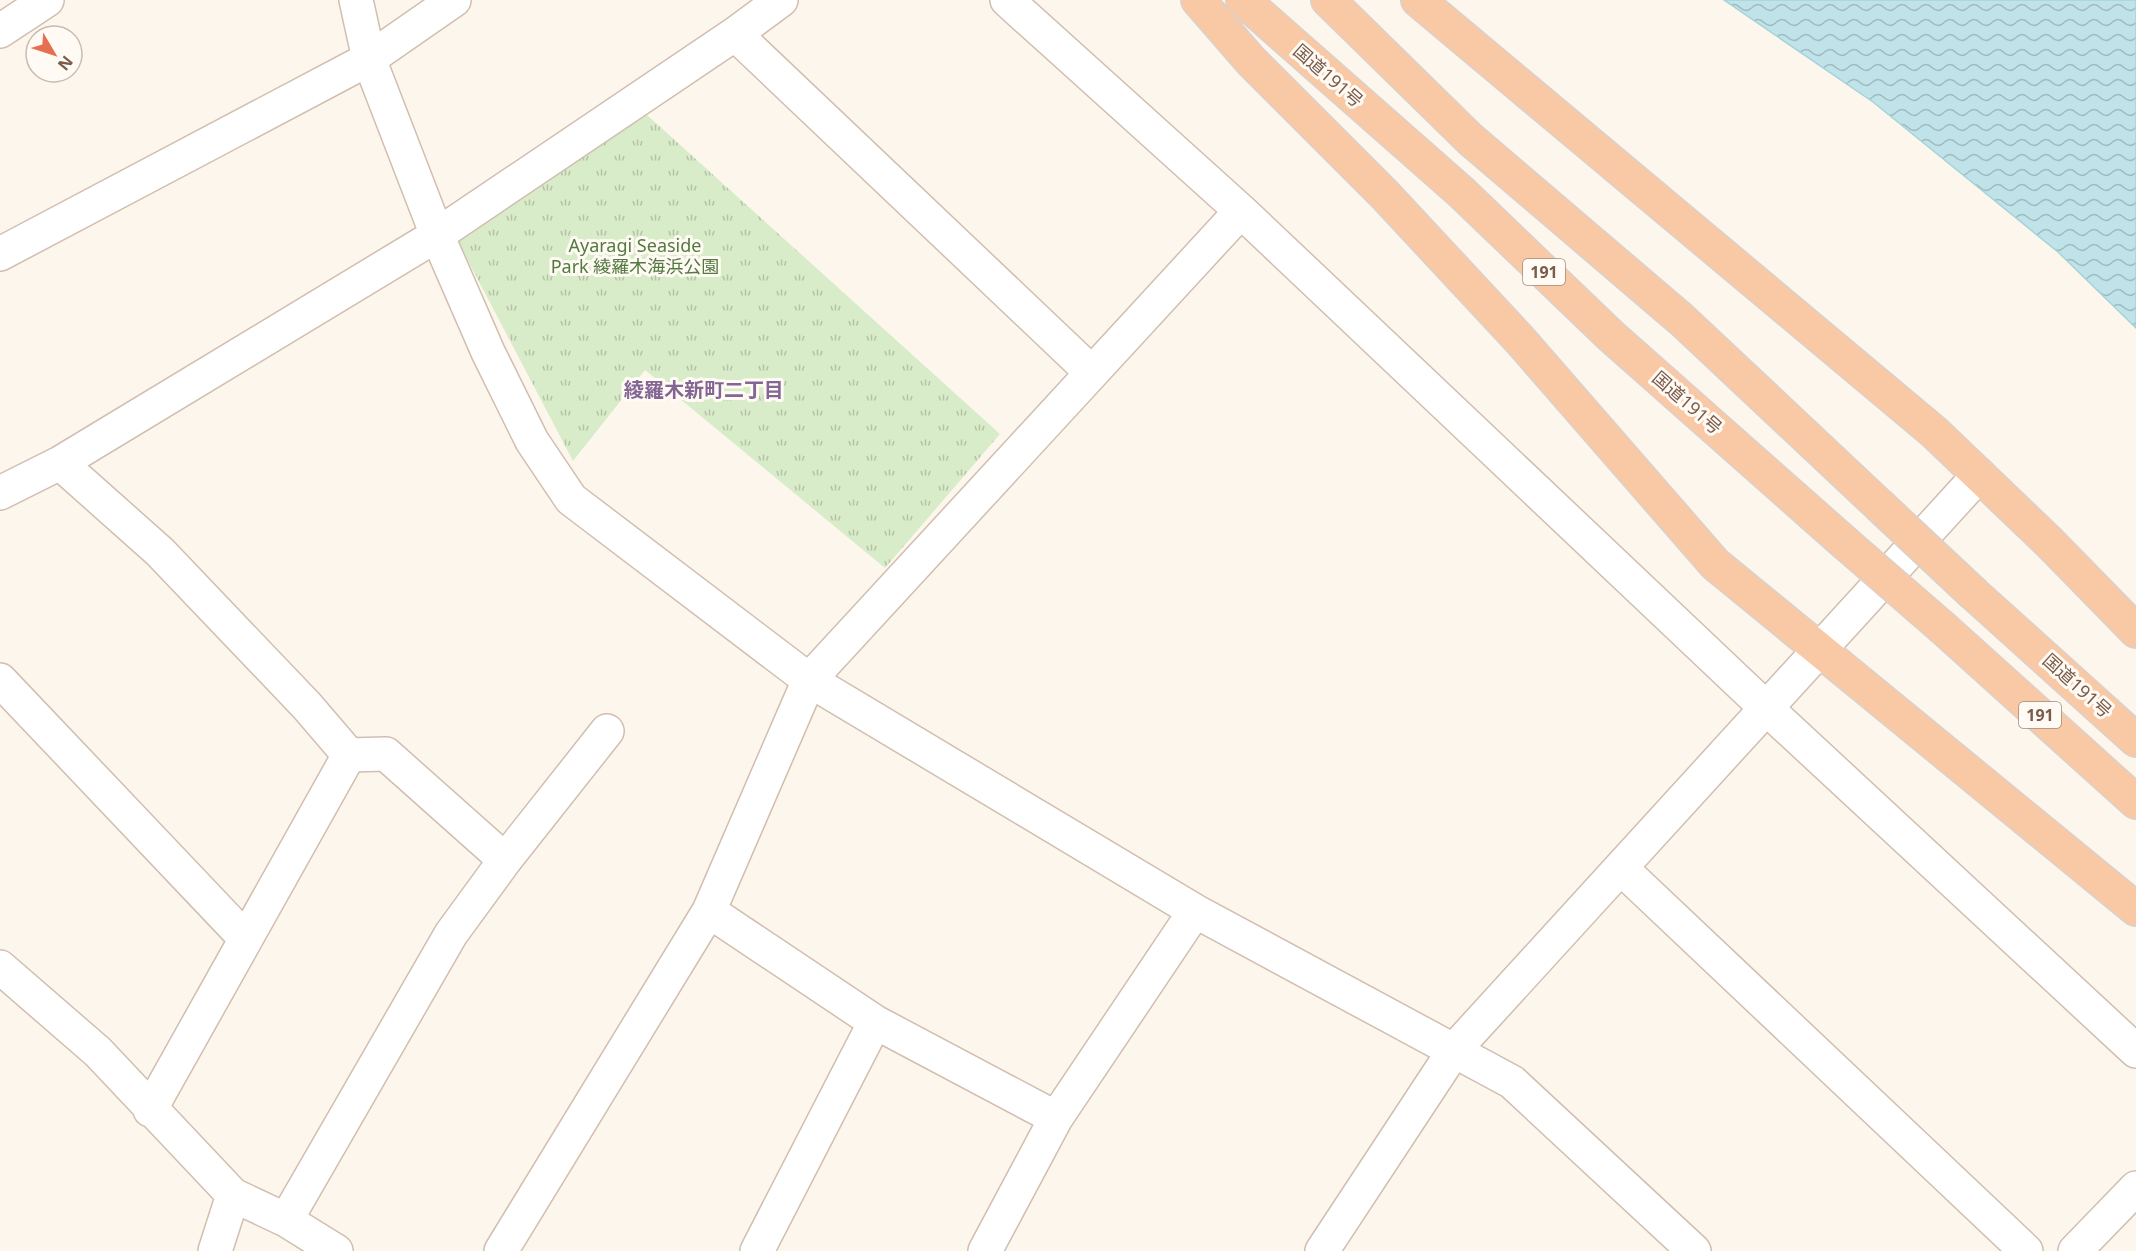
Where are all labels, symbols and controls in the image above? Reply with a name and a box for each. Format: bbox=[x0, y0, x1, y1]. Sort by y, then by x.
north arrow bbox=[24, 24, 84, 84]
street label: 国道191号 bbox=[1289, 38, 1369, 112]
text: N bbox=[53, 51, 78, 75]
park label: Ayaragi Seaside Park 綾羅木海浜公園 bbox=[551, 233, 719, 278]
road number: 191 bbox=[1523, 259, 1565, 285]
street label: 国道191号 bbox=[1648, 365, 1728, 439]
district label: 綾羅木新町二丁目 bbox=[624, 376, 784, 403]
street label: 国道191号 bbox=[2038, 650, 2116, 722]
road number: 191 bbox=[2019, 702, 2061, 728]

